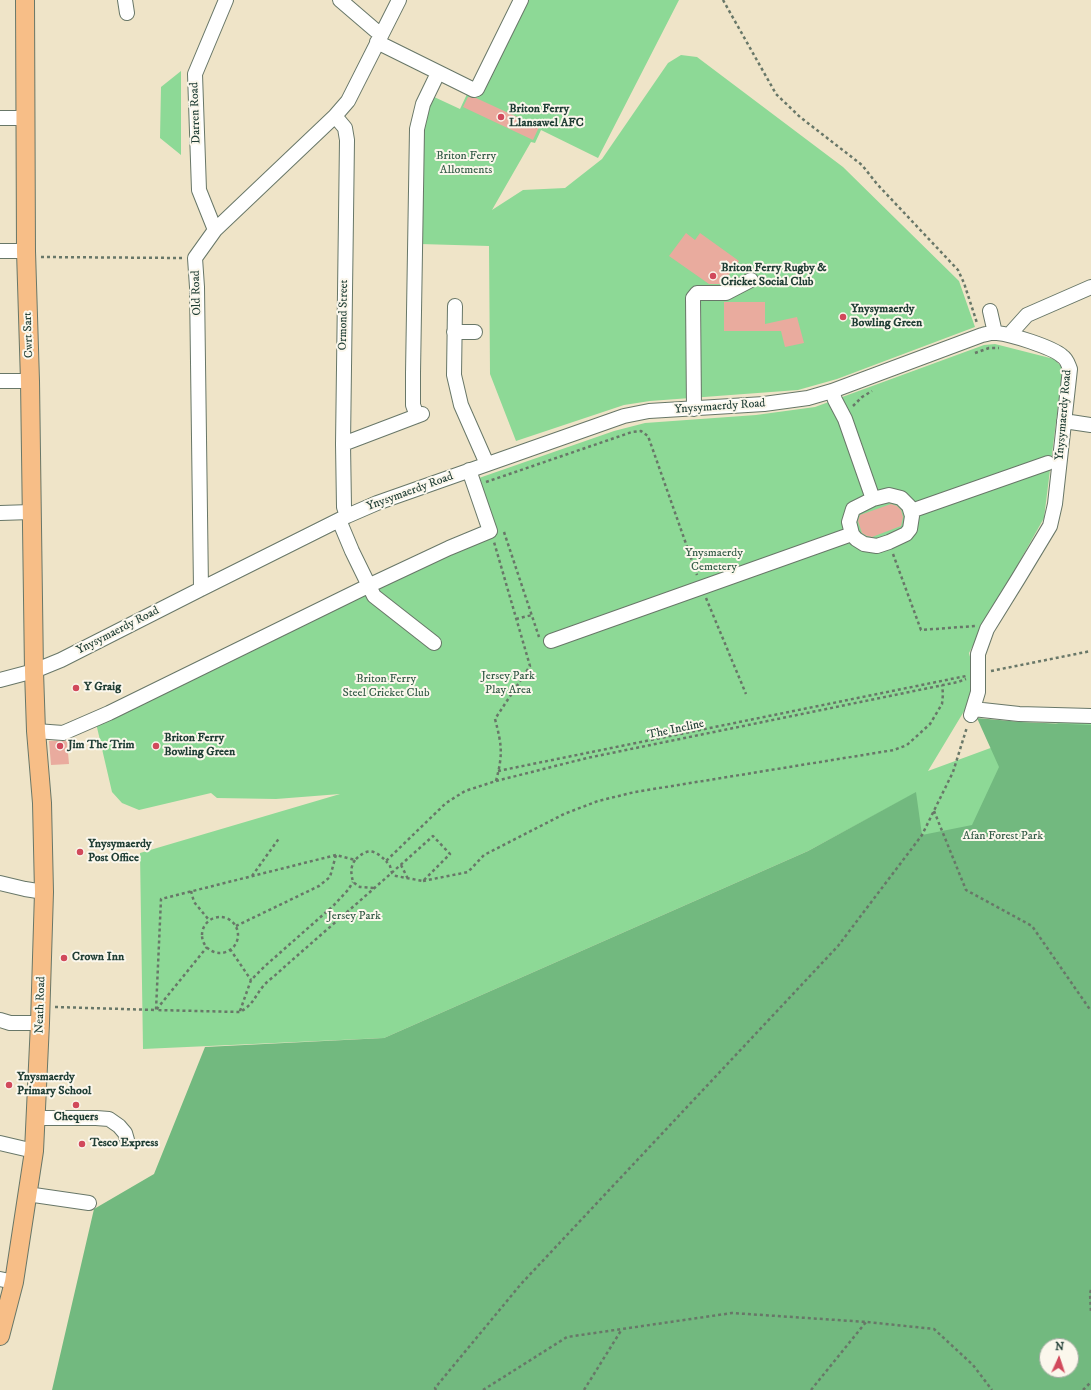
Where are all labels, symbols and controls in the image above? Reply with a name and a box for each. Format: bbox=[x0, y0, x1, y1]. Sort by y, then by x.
street label: Darren Road bbox=[188, 82, 204, 144]
place label: Briton Ferry Llansawel AFC bbox=[509, 103, 584, 131]
marker: Briton Ferry Llansawel AFC bbox=[496, 112, 506, 122]
park label: Briton Ferry Allotments bbox=[436, 150, 496, 178]
place label: Briton Ferry Rugby & Cricket Social Club bbox=[721, 262, 827, 290]
street label: Old Road bbox=[189, 270, 205, 316]
marker: Briton Ferry Rugby & Cricket Social Club bbox=[708, 271, 718, 281]
street label: Ormond Street bbox=[336, 279, 352, 351]
place label: Ynysymaerdy Bowling Green bbox=[851, 303, 922, 331]
street label: Cwrt Sart bbox=[21, 312, 37, 358]
marker: Ynysymaerdy Bowling Green bbox=[838, 312, 848, 322]
street label: Ynysymaerdy Road bbox=[1053, 369, 1075, 461]
street label: Ynysymaerdy Road bbox=[674, 397, 766, 417]
street label: Ynysymaerdy Road bbox=[365, 470, 455, 514]
park label: Ynysmaerdy Cemetery bbox=[685, 547, 743, 575]
street label: Ynysymaerdy Road bbox=[74, 604, 162, 658]
park label: Jersey Park Play Area bbox=[481, 670, 535, 698]
park label: Briton Ferry Steel Cricket Club bbox=[342, 673, 430, 701]
place label: Y Graig bbox=[84, 681, 121, 695]
marker: Y Graig bbox=[71, 683, 81, 693]
street label: The Incline bbox=[647, 717, 705, 743]
place label: Briton Ferry Bowling Green bbox=[164, 732, 235, 760]
place label: Jim The Trim bbox=[68, 739, 135, 753]
marker: Jim The Trim bbox=[55, 741, 65, 751]
marker: Briton Ferry Bowling Green bbox=[151, 741, 161, 751]
park label: Afan Forest Park bbox=[963, 830, 1043, 844]
place label: Ynysymaerdy Post Office bbox=[88, 838, 151, 866]
marker: Ynysymaerdy Post Office bbox=[75, 847, 85, 857]
park label: Jersey Park bbox=[327, 910, 381, 924]
place label: Crown Inn bbox=[72, 951, 124, 965]
marker: Crown Inn bbox=[59, 953, 69, 963]
street label: Neath Road bbox=[33, 976, 49, 1034]
place label: Ynysmaerdy Primary School bbox=[17, 1071, 91, 1099]
marker: Ynysmaerdy Primary School bbox=[4, 1080, 14, 1090]
marker: Chequers bbox=[71, 1100, 81, 1110]
place label: Chequers bbox=[54, 1111, 98, 1125]
place label: Tesco Express bbox=[90, 1137, 158, 1151]
marker: Tesco Express bbox=[77, 1139, 87, 1149]
north arrow bbox=[1039, 1338, 1079, 1378]
text: N bbox=[1055, 1340, 1064, 1354]

